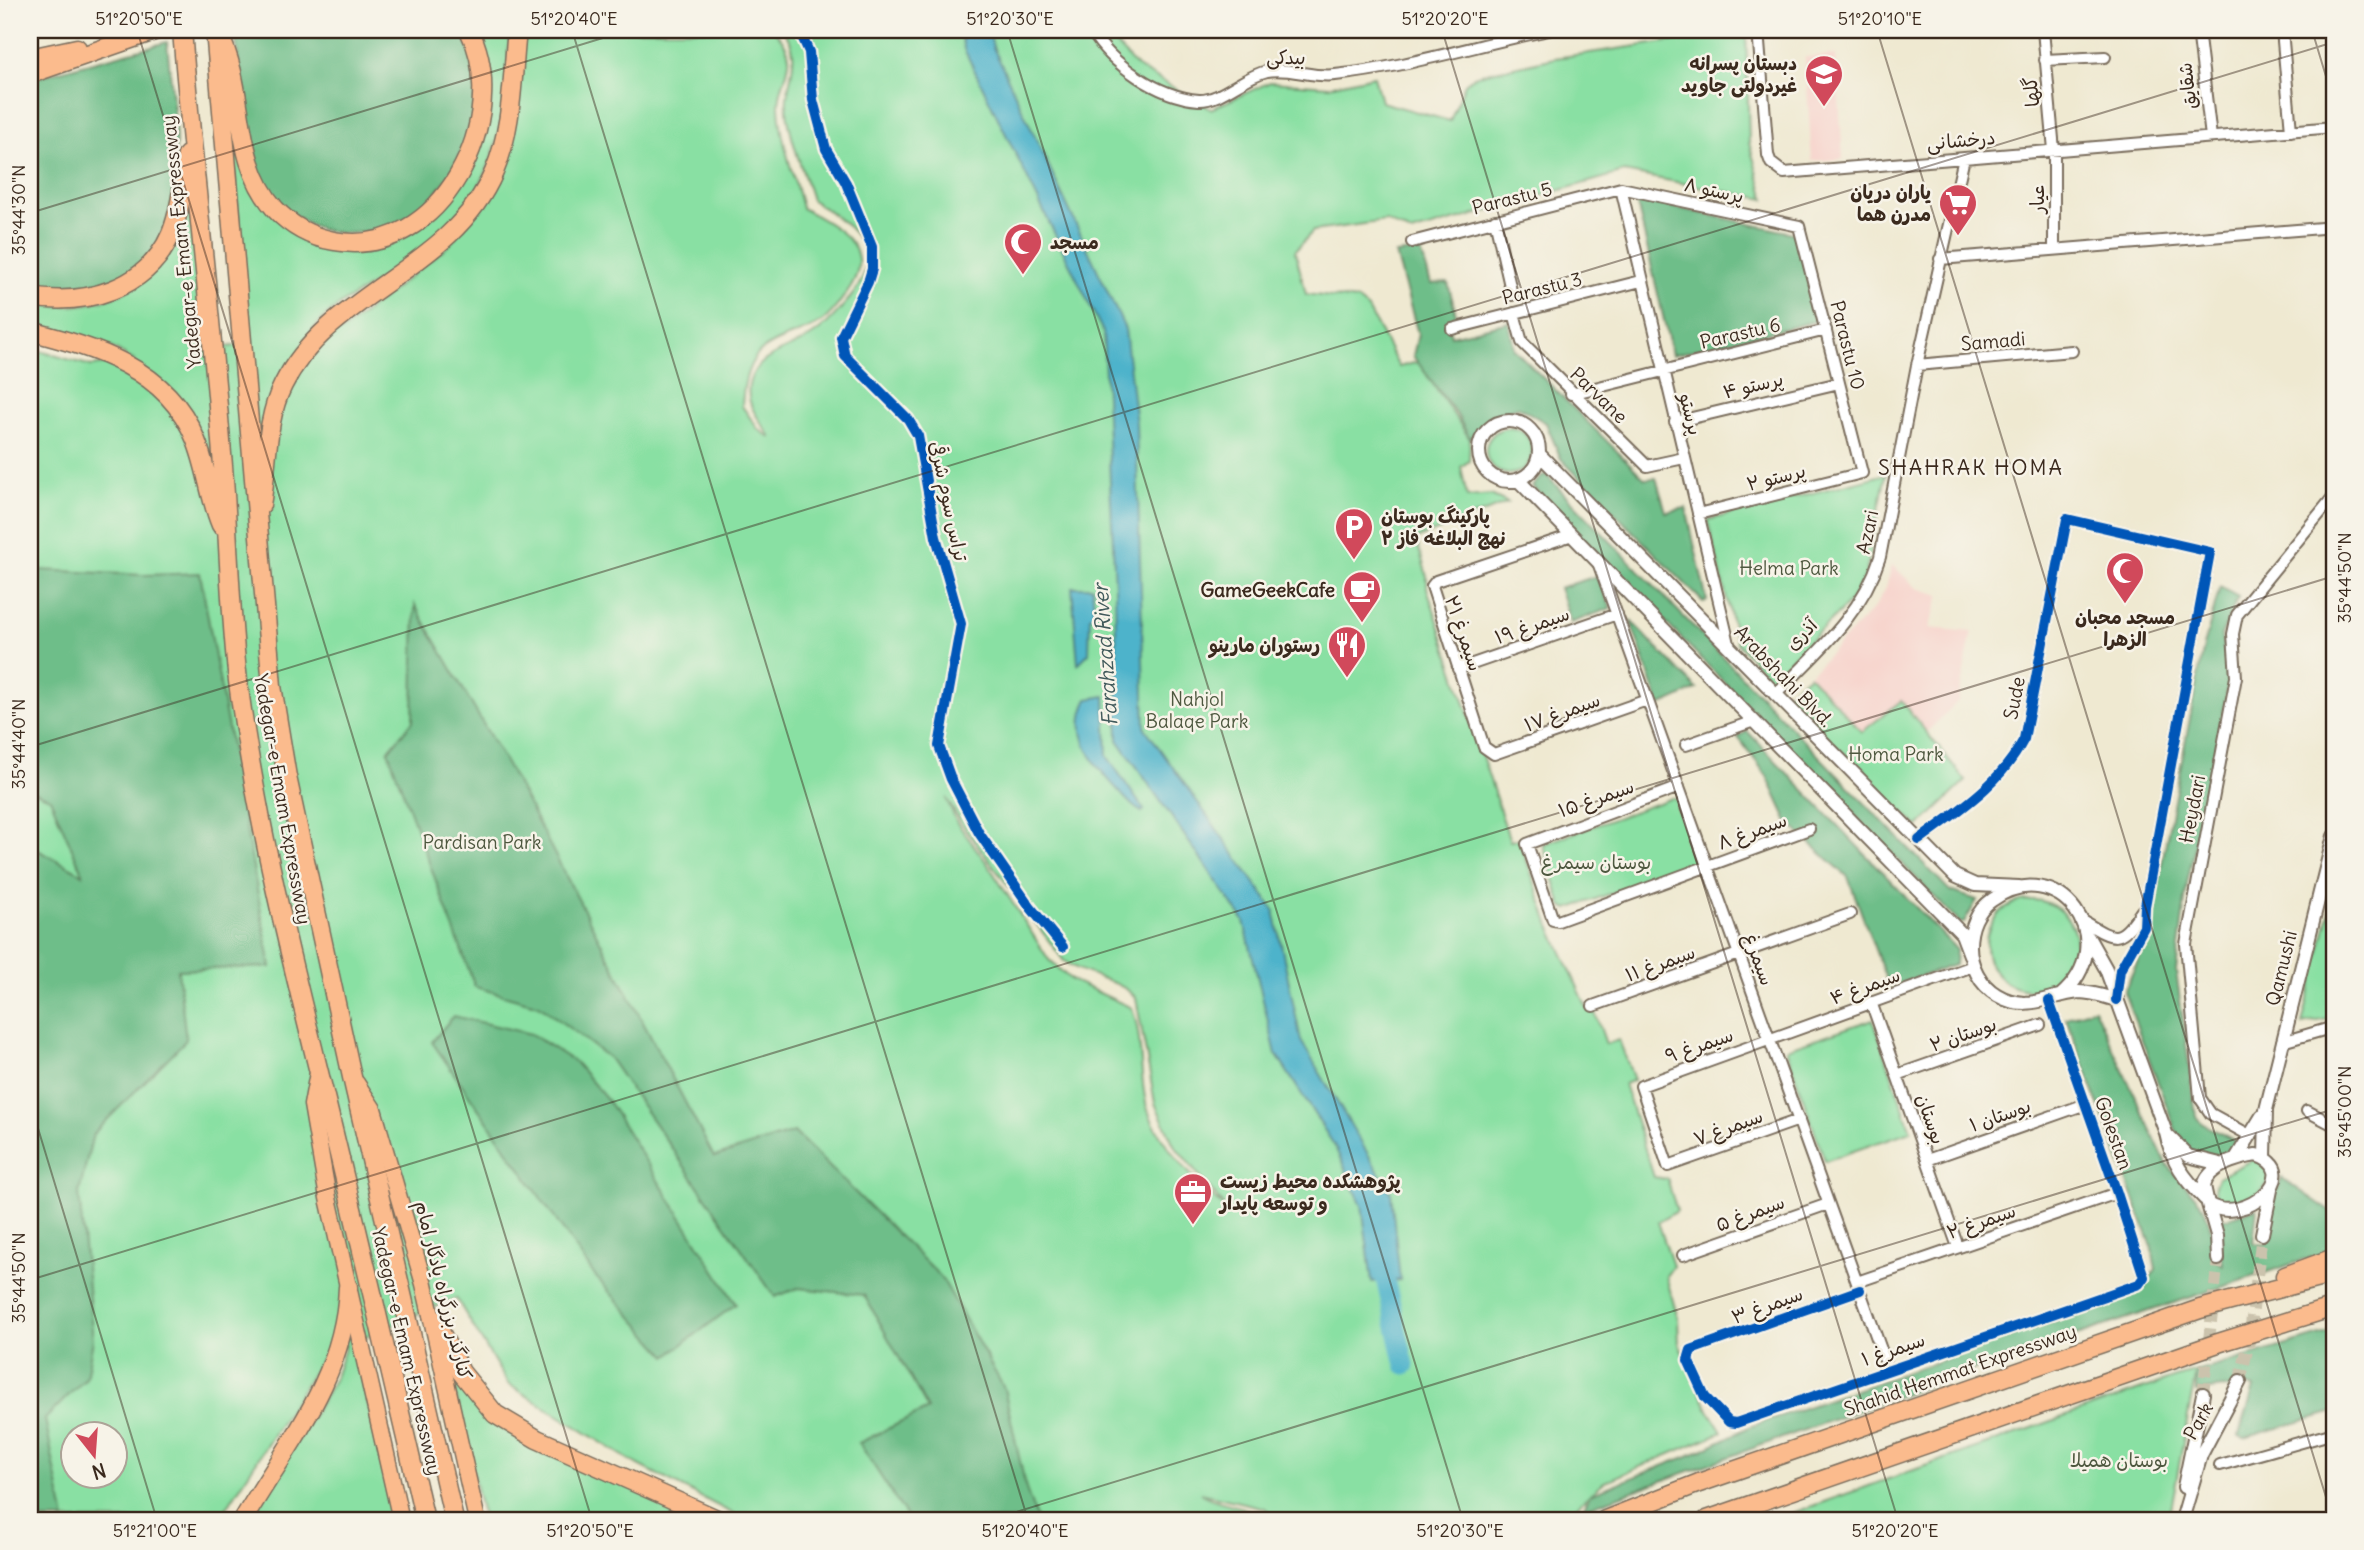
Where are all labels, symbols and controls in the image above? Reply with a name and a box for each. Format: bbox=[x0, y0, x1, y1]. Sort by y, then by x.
text: 51°20'50"E bbox=[95, 7, 183, 30]
text: 51°20'40"E bbox=[530, 7, 618, 30]
text: 51°20'30"E bbox=[966, 7, 1054, 30]
text: 51°20'20"E bbox=[1401, 7, 1489, 30]
text: 51°20'10"E bbox=[1838, 7, 1922, 30]
street label: بیدکی bbox=[1266, 45, 1306, 70]
place label: دبستان پسرانه غیردولتی جاوید bbox=[1681, 51, 1797, 98]
school or university icon: دبستان پسرانه غیردولتی جاوید bbox=[1803, 53, 1845, 108]
street label: شقایق bbox=[2172, 61, 2202, 111]
street label: گلها bbox=[2017, 76, 2045, 108]
street label: Yadegar-e Emam Expressway bbox=[156, 114, 206, 370]
street label: درخشانی bbox=[1926, 125, 1996, 156]
text: 35°44'30"N bbox=[7, 164, 30, 256]
street label: پرستو ۸ bbox=[1682, 172, 1746, 209]
street label: Parastu 5 bbox=[1469, 176, 1555, 220]
place label: یاران دریان مدرن هما bbox=[1850, 180, 1932, 226]
supermarket icon: یاران دریان مدرن هما bbox=[1937, 182, 1979, 237]
street label: عیار bbox=[2025, 185, 2049, 215]
mosque icon: مسجد bbox=[1002, 221, 1044, 276]
place label: مسجد bbox=[1050, 230, 1099, 254]
street label: Parastu 3 bbox=[1499, 266, 1585, 310]
street label: Parastu 10 bbox=[1825, 298, 1871, 392]
street label: Parastu 6 bbox=[1697, 312, 1783, 354]
street label: Samadi bbox=[1960, 326, 2026, 356]
street label: Parvane bbox=[1565, 362, 1633, 428]
street label: پرستو ۴ bbox=[1720, 366, 1786, 405]
street label: پرستو bbox=[1673, 389, 1708, 438]
street label: تراس سوم شرقی bbox=[922, 439, 974, 564]
district label: SHAHRAK HOMA bbox=[1878, 454, 2064, 481]
street label: پرستو ۲ bbox=[1744, 458, 1808, 497]
place label: پارکینگ بوستان نهج البلاغه فاز ۲ bbox=[1381, 504, 1506, 551]
parking icon: پارکینگ بوستان نهج البلاغه فاز ۲ bbox=[1333, 506, 1375, 561]
street label: Azari bbox=[1851, 508, 1883, 556]
text: 35°44'50"N bbox=[2333, 532, 2356, 624]
mosque icon: مسجد محبان الزهرا bbox=[2104, 550, 2146, 605]
park label: Helma Park bbox=[1739, 556, 1839, 580]
cafe icon: GameGeekCafe bbox=[1341, 569, 1383, 624]
place label: GameGeekCafe bbox=[1201, 578, 1335, 602]
water label: Farahzad River bbox=[1086, 581, 1123, 727]
street label: سیمرغ ۲۱ bbox=[1438, 592, 1488, 675]
street label: سیمرغ ۱۹ bbox=[1491, 601, 1573, 651]
place label: مسجد محبان الزهرا bbox=[2075, 605, 2175, 651]
street label: آذری bbox=[1780, 612, 1823, 655]
street label: Arabshahi Blvd. bbox=[1729, 620, 1839, 732]
restaurant icon: رستوران مارینو bbox=[1326, 624, 1368, 679]
place label: رستوران مارینو bbox=[1207, 633, 1320, 659]
street label: Yadegar-e Emam Expressway bbox=[249, 672, 317, 926]
street label: Sude bbox=[1998, 675, 2030, 721]
park label: Nahjol Balaqe Park bbox=[1146, 687, 1249, 733]
street label: سیمرغ ۱۷ bbox=[1521, 687, 1604, 739]
text: 35°44'40"N bbox=[7, 699, 30, 789]
park label: Homa Park bbox=[1848, 742, 1944, 766]
street label: Heydari bbox=[2174, 773, 2210, 845]
street label: سیمرغ ۱۵ bbox=[1555, 774, 1638, 824]
street label: سیمرغ ۸ bbox=[1714, 807, 1791, 856]
park label: Pardisan Park bbox=[422, 830, 542, 854]
park label: بوستان سیمرغ bbox=[1541, 850, 1651, 876]
street label: Qamushi bbox=[2260, 928, 2302, 1008]
street label: سیمرغ bbox=[1737, 929, 1780, 989]
street label: سیمرغ ۱۱ bbox=[1622, 939, 1699, 989]
street label: سیمرغ ۴ bbox=[1827, 962, 1904, 1012]
street label: بوستان ۲ bbox=[1926, 1011, 2000, 1057]
street label: سیمرغ ۹ bbox=[1662, 1022, 1737, 1070]
text: 35°45'00"N bbox=[2333, 1066, 2356, 1158]
street label: بوستان bbox=[1911, 1091, 1951, 1147]
street label: بوستان ۱ bbox=[1966, 1093, 2034, 1137]
street label: Golestan bbox=[2090, 1093, 2138, 1173]
street label: سیمرغ ۷ bbox=[1690, 1103, 1767, 1152]
place label: پژوهشکده محیط زیست و توسعه پایدار bbox=[1218, 1169, 1401, 1216]
office icon: پژوهشکده محیط زیست و توسعه پایدار bbox=[1172, 1171, 1214, 1226]
street label: سیمرغ ۵ bbox=[1712, 1189, 1789, 1238]
street label: کنارگذر بزرگراه یادگار امام bbox=[407, 1198, 478, 1383]
street label: سیمرغ ۲ bbox=[1943, 1198, 2019, 1246]
street label: Yadegar-e Emam Expressway bbox=[367, 1224, 447, 1478]
text: 35°44'50"N bbox=[7, 1232, 30, 1324]
street label: سیمرغ ۳ bbox=[1728, 1281, 1807, 1331]
street label: Shahid Hemmat Expressway bbox=[1840, 1319, 2080, 1421]
street label: سیمرغ ۱ bbox=[1858, 1327, 1929, 1373]
street label: Park bbox=[2178, 1398, 2218, 1444]
north arrow bbox=[60, 1420, 130, 1490]
park label: بوستان همیلا bbox=[2070, 1448, 2168, 1472]
text: N bbox=[89, 1458, 109, 1485]
text: 51°21'00"E bbox=[113, 1519, 197, 1542]
text: 51°20'50"E bbox=[546, 1519, 634, 1542]
text: 51°20'40"E bbox=[981, 1519, 1069, 1542]
text: 51°20'30"E bbox=[1416, 1519, 1504, 1542]
text: 51°20'20"E bbox=[1851, 1519, 1939, 1542]

